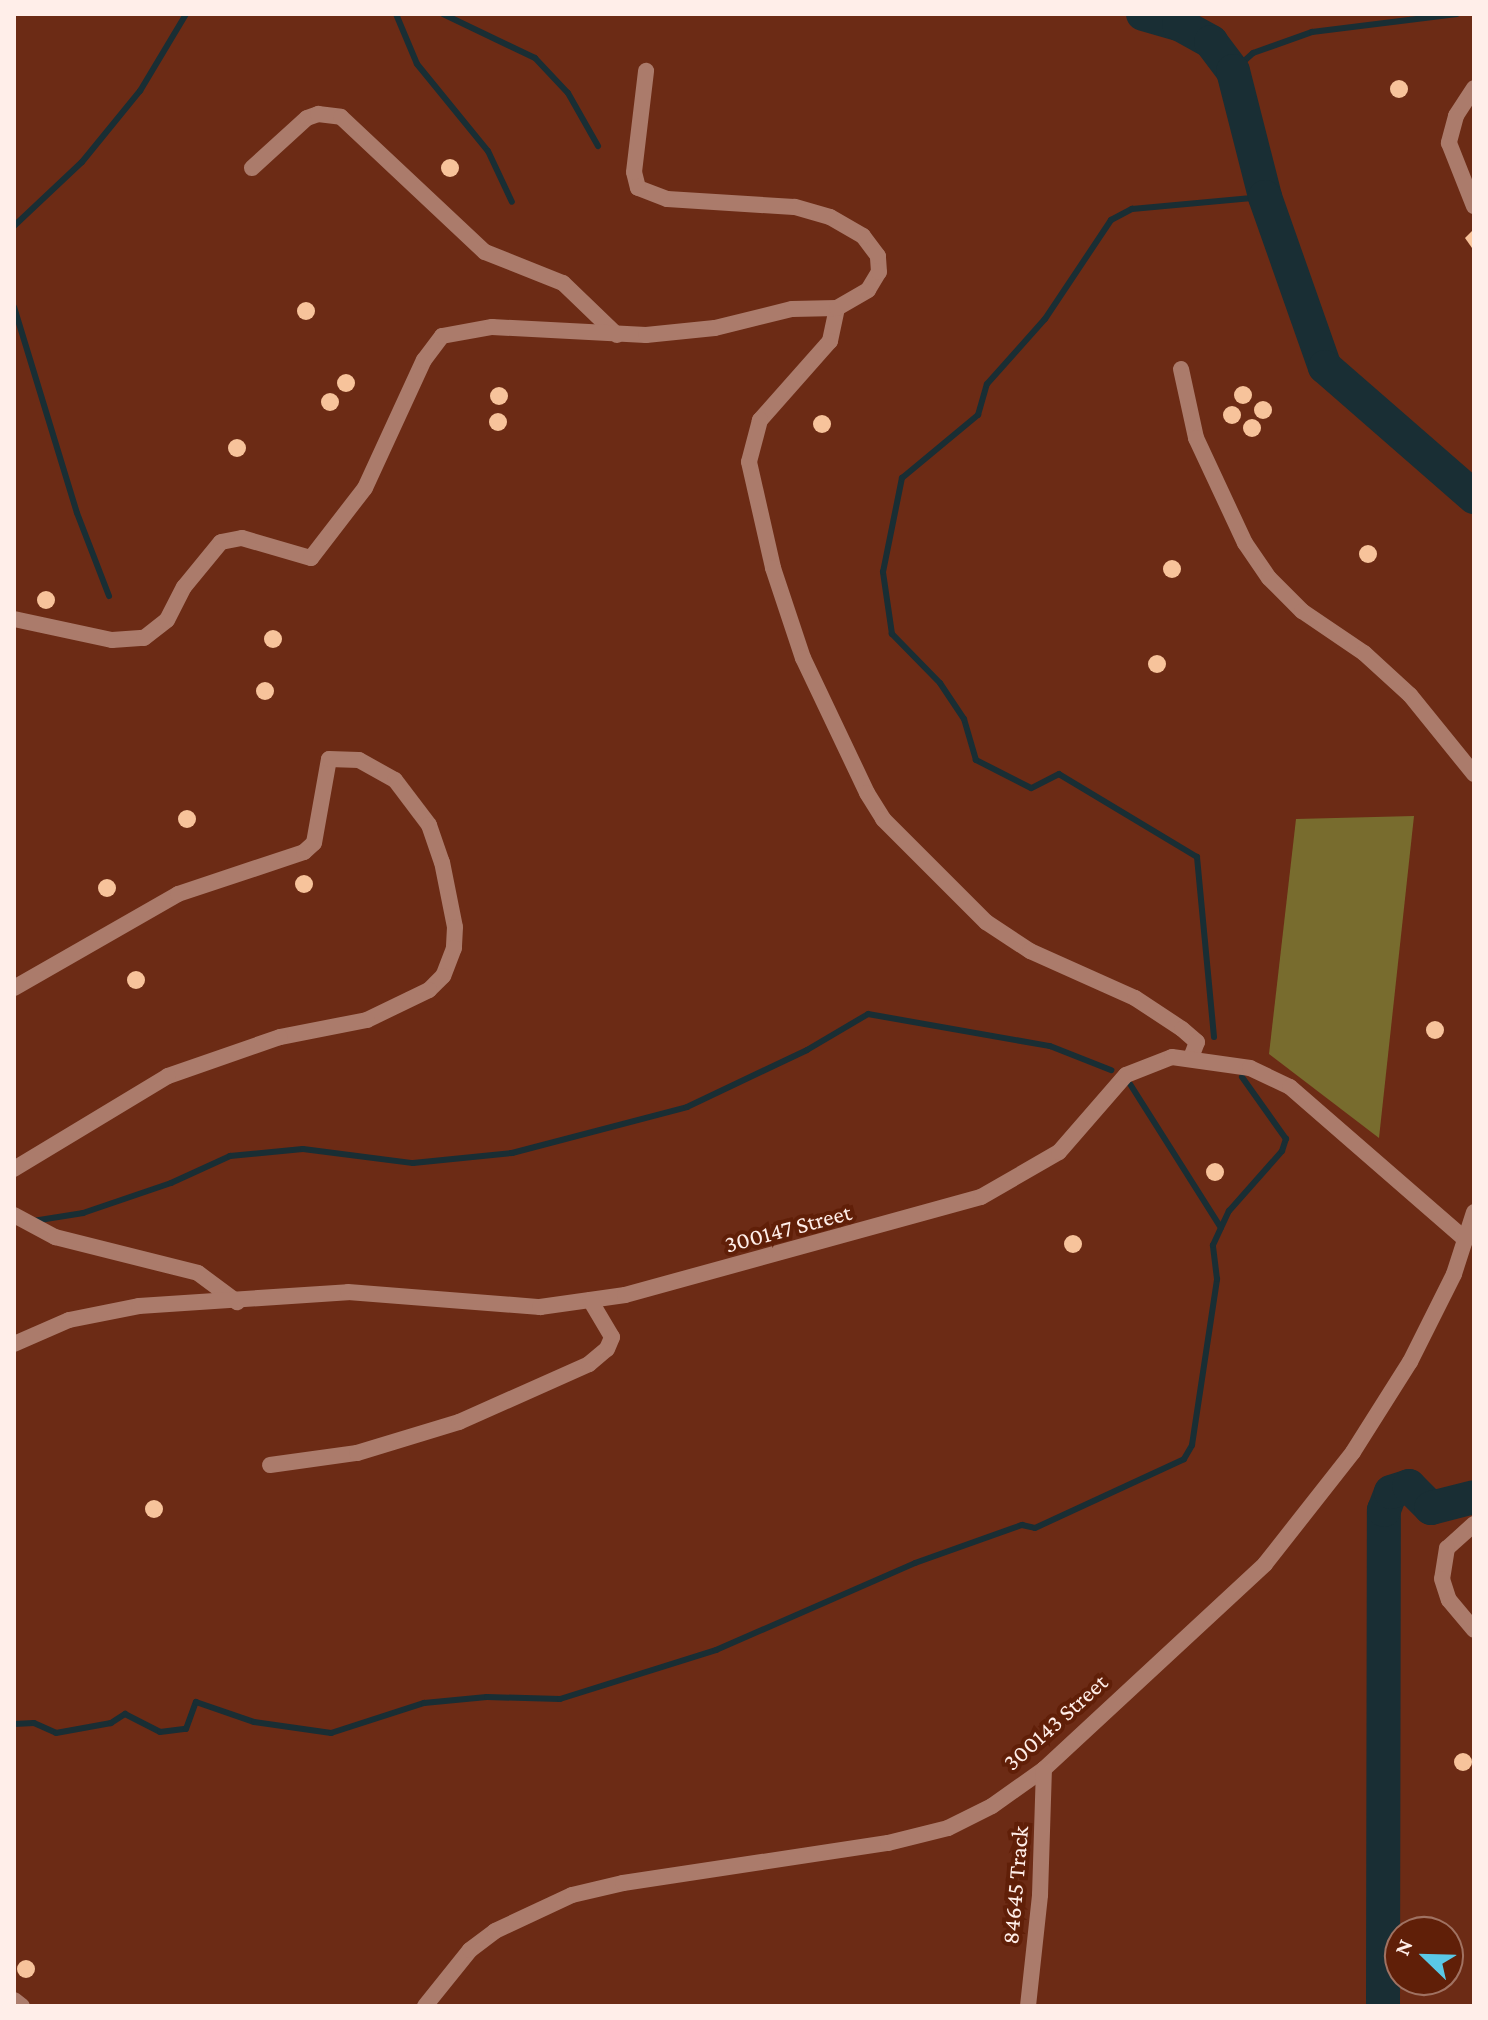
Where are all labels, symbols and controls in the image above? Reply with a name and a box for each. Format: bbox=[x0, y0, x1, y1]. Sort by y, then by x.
street label: 300147 Street bbox=[722, 1197, 854, 1259]
street label: 300143 Street bbox=[997, 1668, 1113, 1776]
street label: 84645 Track bbox=[995, 1825, 1035, 1945]
north arrow bbox=[1384, 1916, 1464, 1996]
text: N bbox=[1389, 1935, 1418, 1959]

